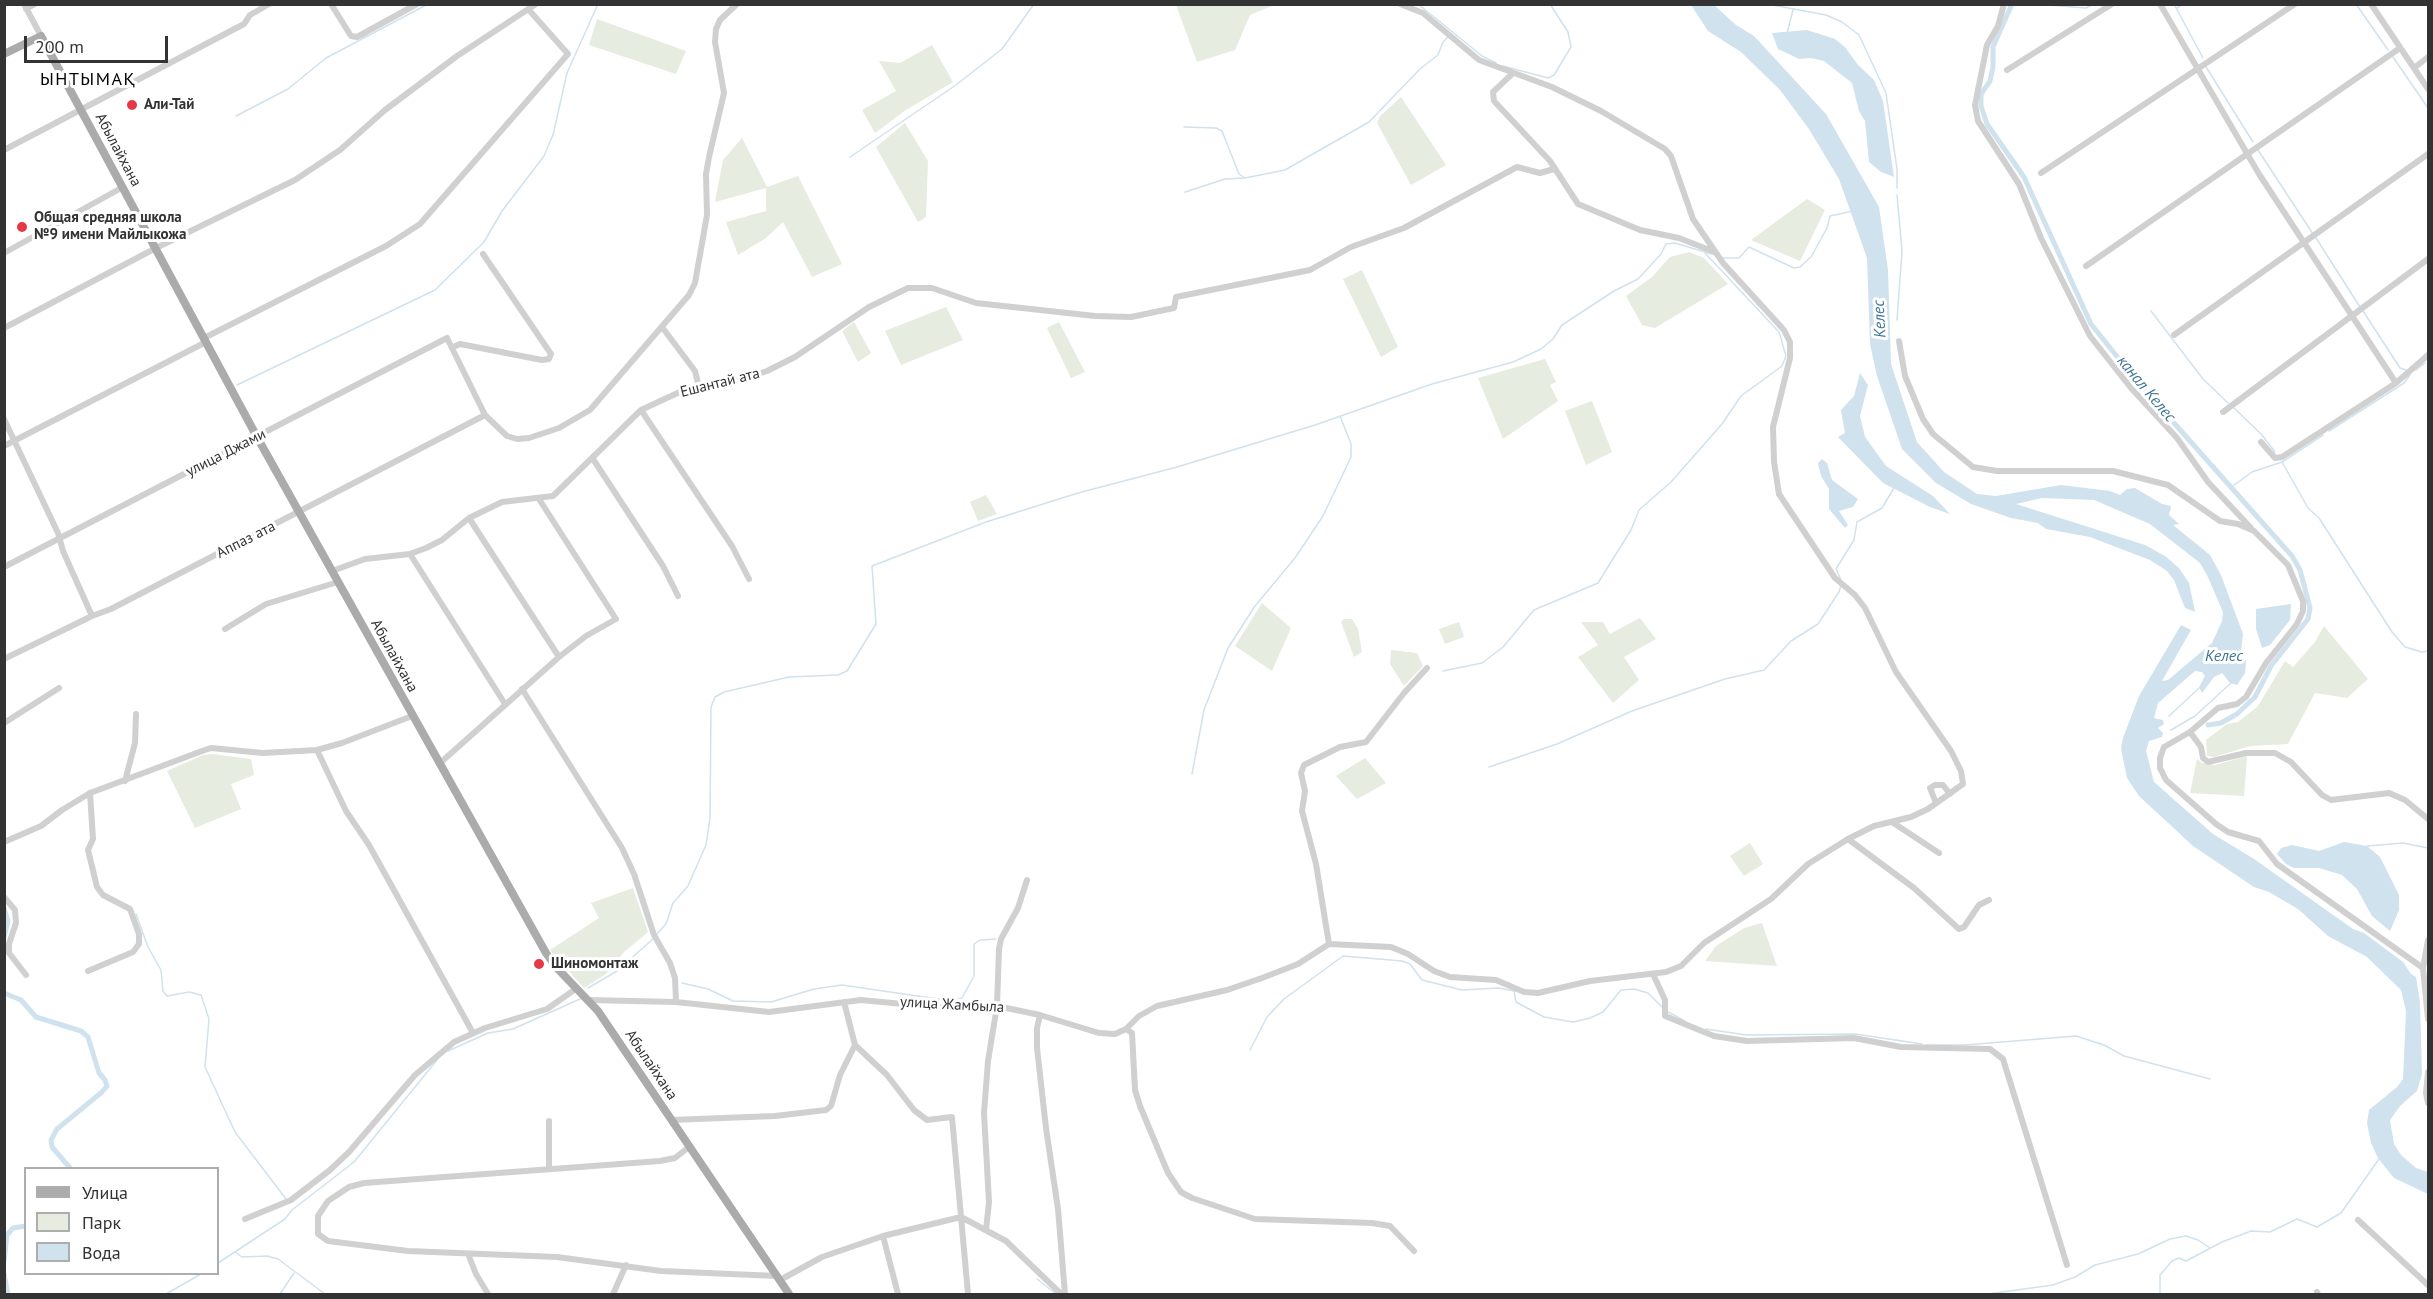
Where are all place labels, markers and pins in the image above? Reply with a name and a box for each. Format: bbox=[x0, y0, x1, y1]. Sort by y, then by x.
place label: Али-Тай bbox=[144, 96, 194, 114]
marker: Али-Тай bbox=[125, 98, 139, 112]
place label: Общая средняя школа №9 имени Майлыкожа bbox=[34, 209, 186, 244]
marker: Общая средняя школа №9 имени Майлыкожа bbox=[15, 220, 29, 234]
place label: Шиномонтаж bbox=[551, 955, 638, 973]
marker: Шиномонтаж bbox=[532, 957, 546, 971]

